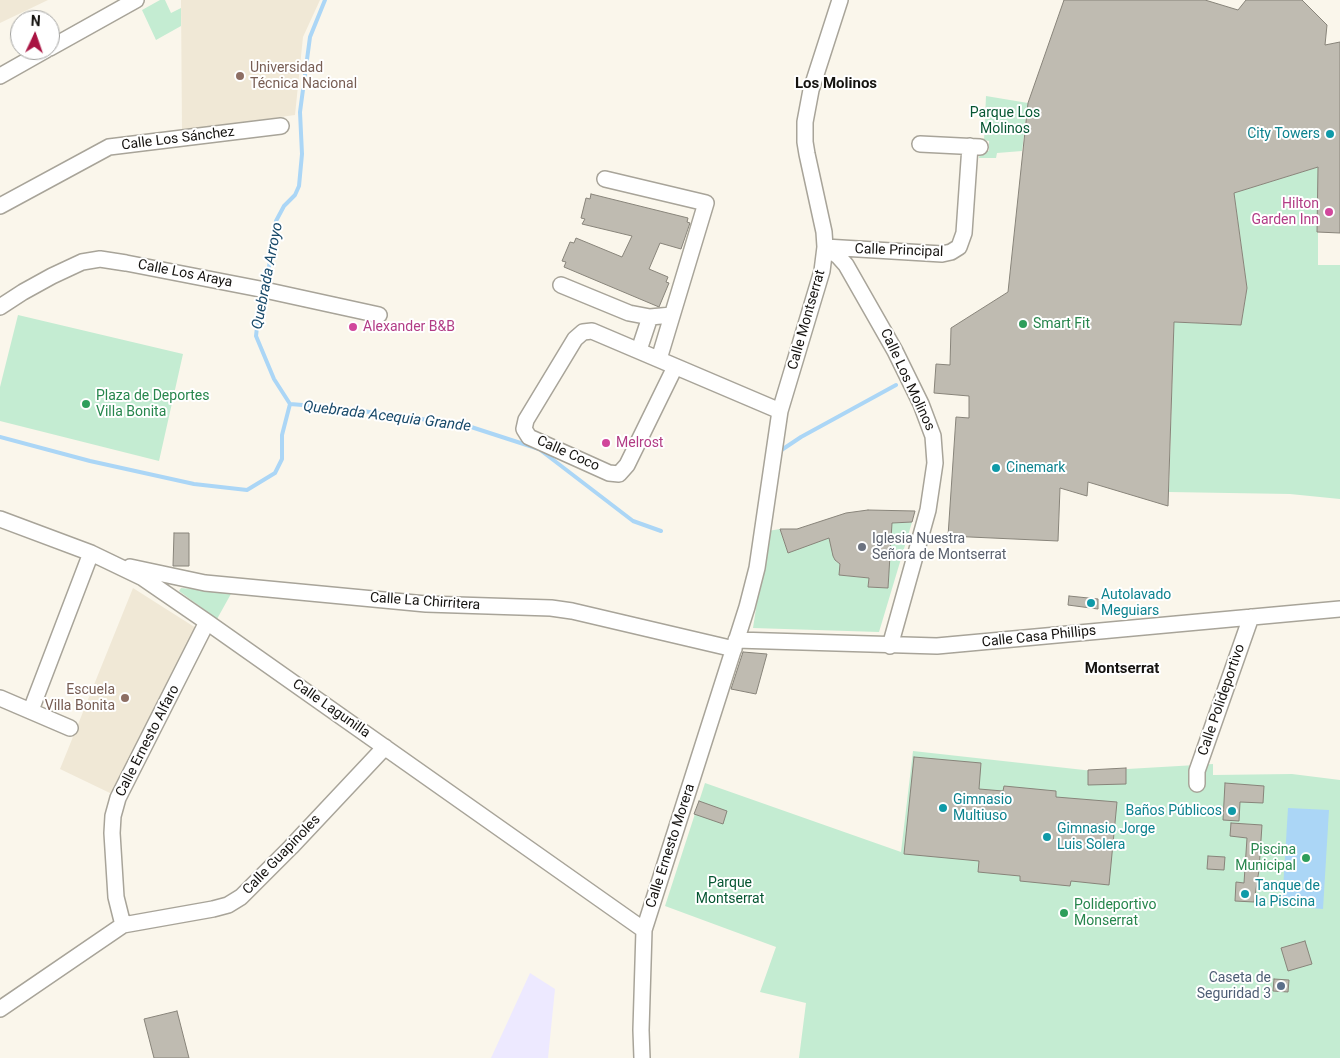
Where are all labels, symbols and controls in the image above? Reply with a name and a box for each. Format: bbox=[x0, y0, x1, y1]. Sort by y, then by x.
north arrow bbox=[10, 10, 60, 60]
text: N bbox=[30, 13, 41, 29]
place label: Universidad Técnica Nacional bbox=[250, 60, 357, 92]
marker: Universidad Técnica Nacional bbox=[234, 70, 246, 82]
district label: Los Molinos bbox=[795, 75, 877, 93]
park label: Parque Los Molinos bbox=[970, 105, 1040, 138]
street label: Calle Los Sánchez bbox=[121, 124, 235, 154]
place label: City Towers bbox=[1247, 126, 1320, 142]
marker: City Towers bbox=[1324, 128, 1336, 140]
place label: Hilton Garden Inn bbox=[1251, 196, 1319, 228]
marker: Hilton Garden Inn bbox=[1323, 206, 1335, 218]
water label: Quebrada Arroyo bbox=[249, 221, 287, 331]
street label: Calle Principal bbox=[854, 241, 944, 261]
street label: Calle Los Araya bbox=[136, 257, 234, 291]
street label: Calle Montserrat bbox=[785, 268, 829, 372]
place label: Smart Fit bbox=[1033, 316, 1090, 332]
marker: Smart Fit bbox=[1017, 318, 1029, 330]
place label: Alexander B&B bbox=[363, 319, 455, 335]
marker: Alexander B&B bbox=[347, 321, 359, 333]
street label: Calle Los Molinos bbox=[876, 326, 938, 434]
place label: Plaza de Deportes Villa Bonita bbox=[96, 388, 209, 421]
marker: Plaza de Deportes Villa Bonita bbox=[80, 398, 92, 410]
water label: Quebrada Acequia Grande bbox=[302, 398, 472, 436]
street label: Calle Coco bbox=[534, 433, 602, 475]
place label: Melrost bbox=[616, 435, 663, 451]
marker: Melrost bbox=[600, 437, 612, 449]
place label: Cinemark bbox=[1006, 460, 1065, 476]
marker: Cinemark bbox=[990, 462, 1002, 474]
place label: Iglesia Nuestra Señora de Montserrat bbox=[872, 531, 1006, 564]
marker: Iglesia Nuestra Señora de Montserrat bbox=[856, 541, 868, 553]
place label: Autolavado Meguiars bbox=[1101, 587, 1171, 620]
street label: Calle La Chirritera bbox=[369, 590, 481, 614]
marker: Autolavado Meguiars bbox=[1085, 597, 1097, 609]
street label: Calle Casa Phillips bbox=[981, 623, 1097, 651]
street label: Calle Polideportivo bbox=[1195, 642, 1249, 758]
district label: Montserrat bbox=[1085, 660, 1159, 678]
street label: Calle Lagunilla bbox=[289, 676, 373, 742]
place label: Escuela Villa Bonita bbox=[45, 682, 115, 714]
street label: Calle Ernesto Alfaro bbox=[113, 682, 183, 800]
marker: Escuela Villa Bonita bbox=[119, 692, 131, 704]
street label: Calle Ernesto Morera bbox=[643, 782, 699, 910]
place label: Gimnasio Multiuso bbox=[953, 792, 1012, 824]
marker: Gimnasio Multiuso bbox=[937, 802, 949, 814]
place label: Baños Públicos bbox=[1125, 803, 1222, 819]
marker: Baños Públicos bbox=[1226, 805, 1238, 817]
street label: Calle Guapinoles bbox=[240, 812, 324, 898]
place label: Gimnasio Jorge Luis Solera bbox=[1057, 821, 1155, 854]
marker: Gimnasio Jorge Luis Solera bbox=[1041, 831, 1053, 843]
place label: Piscina Municipal bbox=[1235, 842, 1296, 874]
marker: Piscina Municipal bbox=[1300, 852, 1312, 864]
park label: Parque Montserrat bbox=[696, 875, 764, 908]
place label: Tanque de la Piscina bbox=[1255, 878, 1320, 910]
marker: Tanque de la Piscina bbox=[1239, 888, 1251, 900]
place label: Polideportivo Monserrat bbox=[1074, 897, 1156, 930]
marker: Polideportivo Monserrat bbox=[1058, 907, 1070, 919]
place label: Caseta de Seguridad 3 bbox=[1197, 970, 1271, 1002]
marker: Caseta de Seguridad 3 bbox=[1275, 980, 1287, 992]

